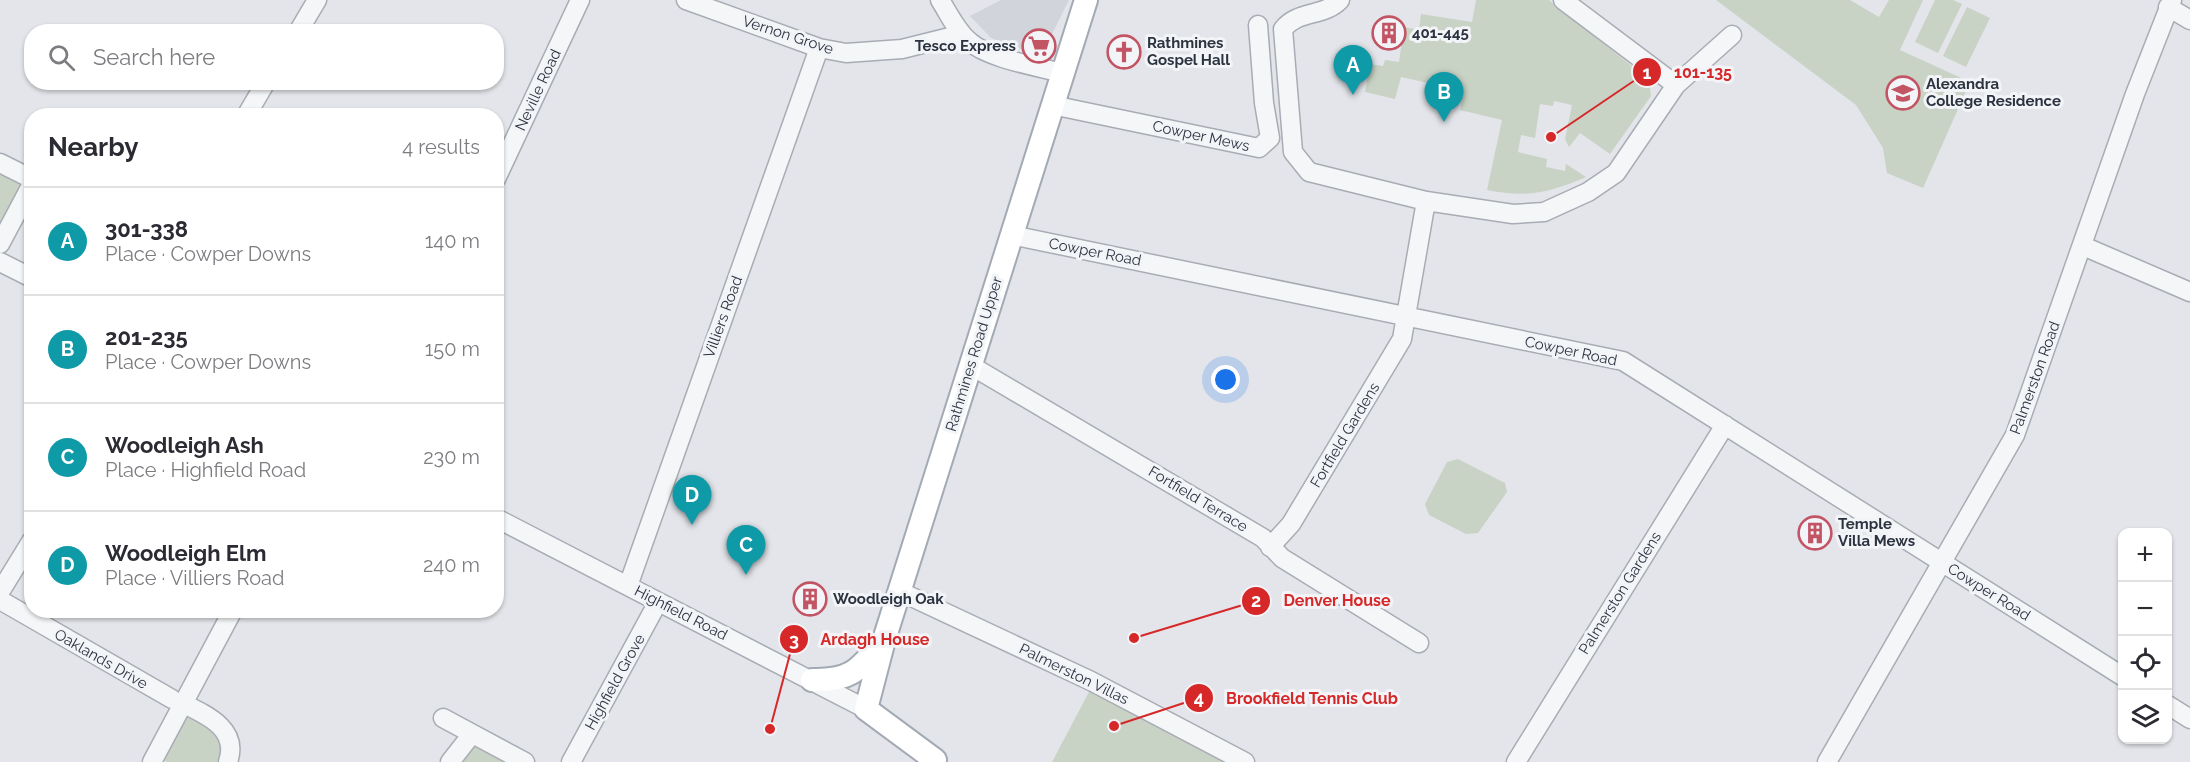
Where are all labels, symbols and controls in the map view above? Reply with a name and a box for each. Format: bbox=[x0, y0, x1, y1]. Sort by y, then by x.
street label: Vernon Grove bbox=[740, 12, 836, 58]
building icon: 401-445 bbox=[1371, 15, 1407, 51]
search box bbox=[24, 24, 504, 90]
place label: 401-445 bbox=[1412, 24, 1469, 42]
supermarket icon: Tesco Express bbox=[1021, 28, 1057, 64]
church icon: Rathmines Gospel Hall bbox=[1106, 34, 1142, 70]
place label: Rathmines Gospel Hall bbox=[1147, 34, 1230, 69]
place label: Tesco Express bbox=[915, 37, 1016, 55]
icon: search bbox=[45, 41, 78, 74]
text: Search here bbox=[93, 44, 215, 70]
street label: Neville Road bbox=[511, 46, 565, 134]
pin: A bbox=[1334, 46, 1372, 95]
callout: 101-135 bbox=[1632, 55, 1744, 89]
text: 1 bbox=[1643, 62, 1652, 83]
text: 101-135 bbox=[1674, 63, 1732, 82]
pin: B bbox=[1424, 72, 1464, 122]
school or university icon: Alexandra College Residence bbox=[1885, 75, 1921, 111]
place label: Alexandra College Residence bbox=[1926, 75, 2061, 110]
street label: Cowper Mews bbox=[1151, 117, 1251, 155]
text: Nearby bbox=[48, 132, 138, 162]
text: 4 results bbox=[402, 135, 480, 159]
text: 301-338 bbox=[105, 216, 188, 242]
text: A bbox=[61, 229, 74, 253]
text: 140 m bbox=[425, 229, 480, 253]
street label: Cowper Road bbox=[1047, 234, 1143, 270]
text: Place · Cowper Downs bbox=[105, 242, 311, 266]
street label: Villiers Road bbox=[700, 274, 746, 360]
street label: Rathmines Road Upper bbox=[942, 274, 1006, 434]
street label: Palmerston Road bbox=[2006, 319, 2064, 437]
text: 201-235 bbox=[105, 324, 188, 350]
street label: Cowper Road bbox=[1523, 332, 1619, 370]
text: B bbox=[61, 337, 74, 361]
text: 150 m bbox=[425, 337, 480, 361]
text: Place · Cowper Downs bbox=[105, 350, 311, 374]
your location bbox=[1211, 365, 1240, 394]
street label: Fortfield Gardens bbox=[1307, 379, 1383, 491]
text: Woodleigh Ash bbox=[105, 432, 264, 458]
text: C bbox=[61, 445, 74, 469]
text: 230 m bbox=[423, 445, 480, 469]
text: Place · Highfield Road bbox=[105, 458, 306, 482]
street label: Fortfield Terrace bbox=[1145, 462, 1251, 536]
pin: D bbox=[672, 476, 712, 525]
building icon: Temple Villa Mews bbox=[1797, 515, 1833, 551]
place label: Temple Villa Mews bbox=[1838, 515, 1915, 550]
pin: C bbox=[726, 526, 766, 575]
street label: Palmerston Gardens bbox=[1575, 528, 1665, 658]
map controls bbox=[2118, 528, 2172, 744]
button: + bbox=[2118, 528, 2172, 582]
text: Woodleigh Elm bbox=[105, 540, 266, 566]
text: D bbox=[60, 553, 75, 577]
text: 240 m bbox=[423, 553, 480, 577]
street label: Cowper Road bbox=[1944, 559, 2034, 625]
text: Place · Villiers Road bbox=[105, 566, 284, 590]
building icon: Woodleigh Oak bbox=[792, 581, 828, 617]
street label: Highfield Road bbox=[632, 582, 730, 644]
button: − bbox=[2118, 582, 2172, 636]
callout: Denver House bbox=[1241, 584, 1402, 618]
place label: Woodleigh Oak bbox=[833, 590, 944, 608]
text: 2 bbox=[1251, 590, 1261, 611]
text: Denver House bbox=[1283, 591, 1391, 610]
callout: Ardagh House bbox=[779, 622, 942, 656]
street label: Oaklands Drive bbox=[51, 625, 151, 693]
text: 3 bbox=[789, 629, 799, 650]
text: Ardagh House bbox=[821, 630, 930, 649]
street label: Highfield Grove bbox=[581, 631, 649, 733]
button: locate bbox=[2118, 636, 2172, 690]
street label: Palmerston Villas bbox=[1016, 640, 1132, 708]
callout: Brookfield Tennis Club bbox=[1184, 681, 1410, 715]
text: 4 bbox=[1194, 687, 1204, 708]
text: Brookfield Tennis Club bbox=[1226, 689, 1398, 708]
button: layers bbox=[2118, 690, 2172, 744]

